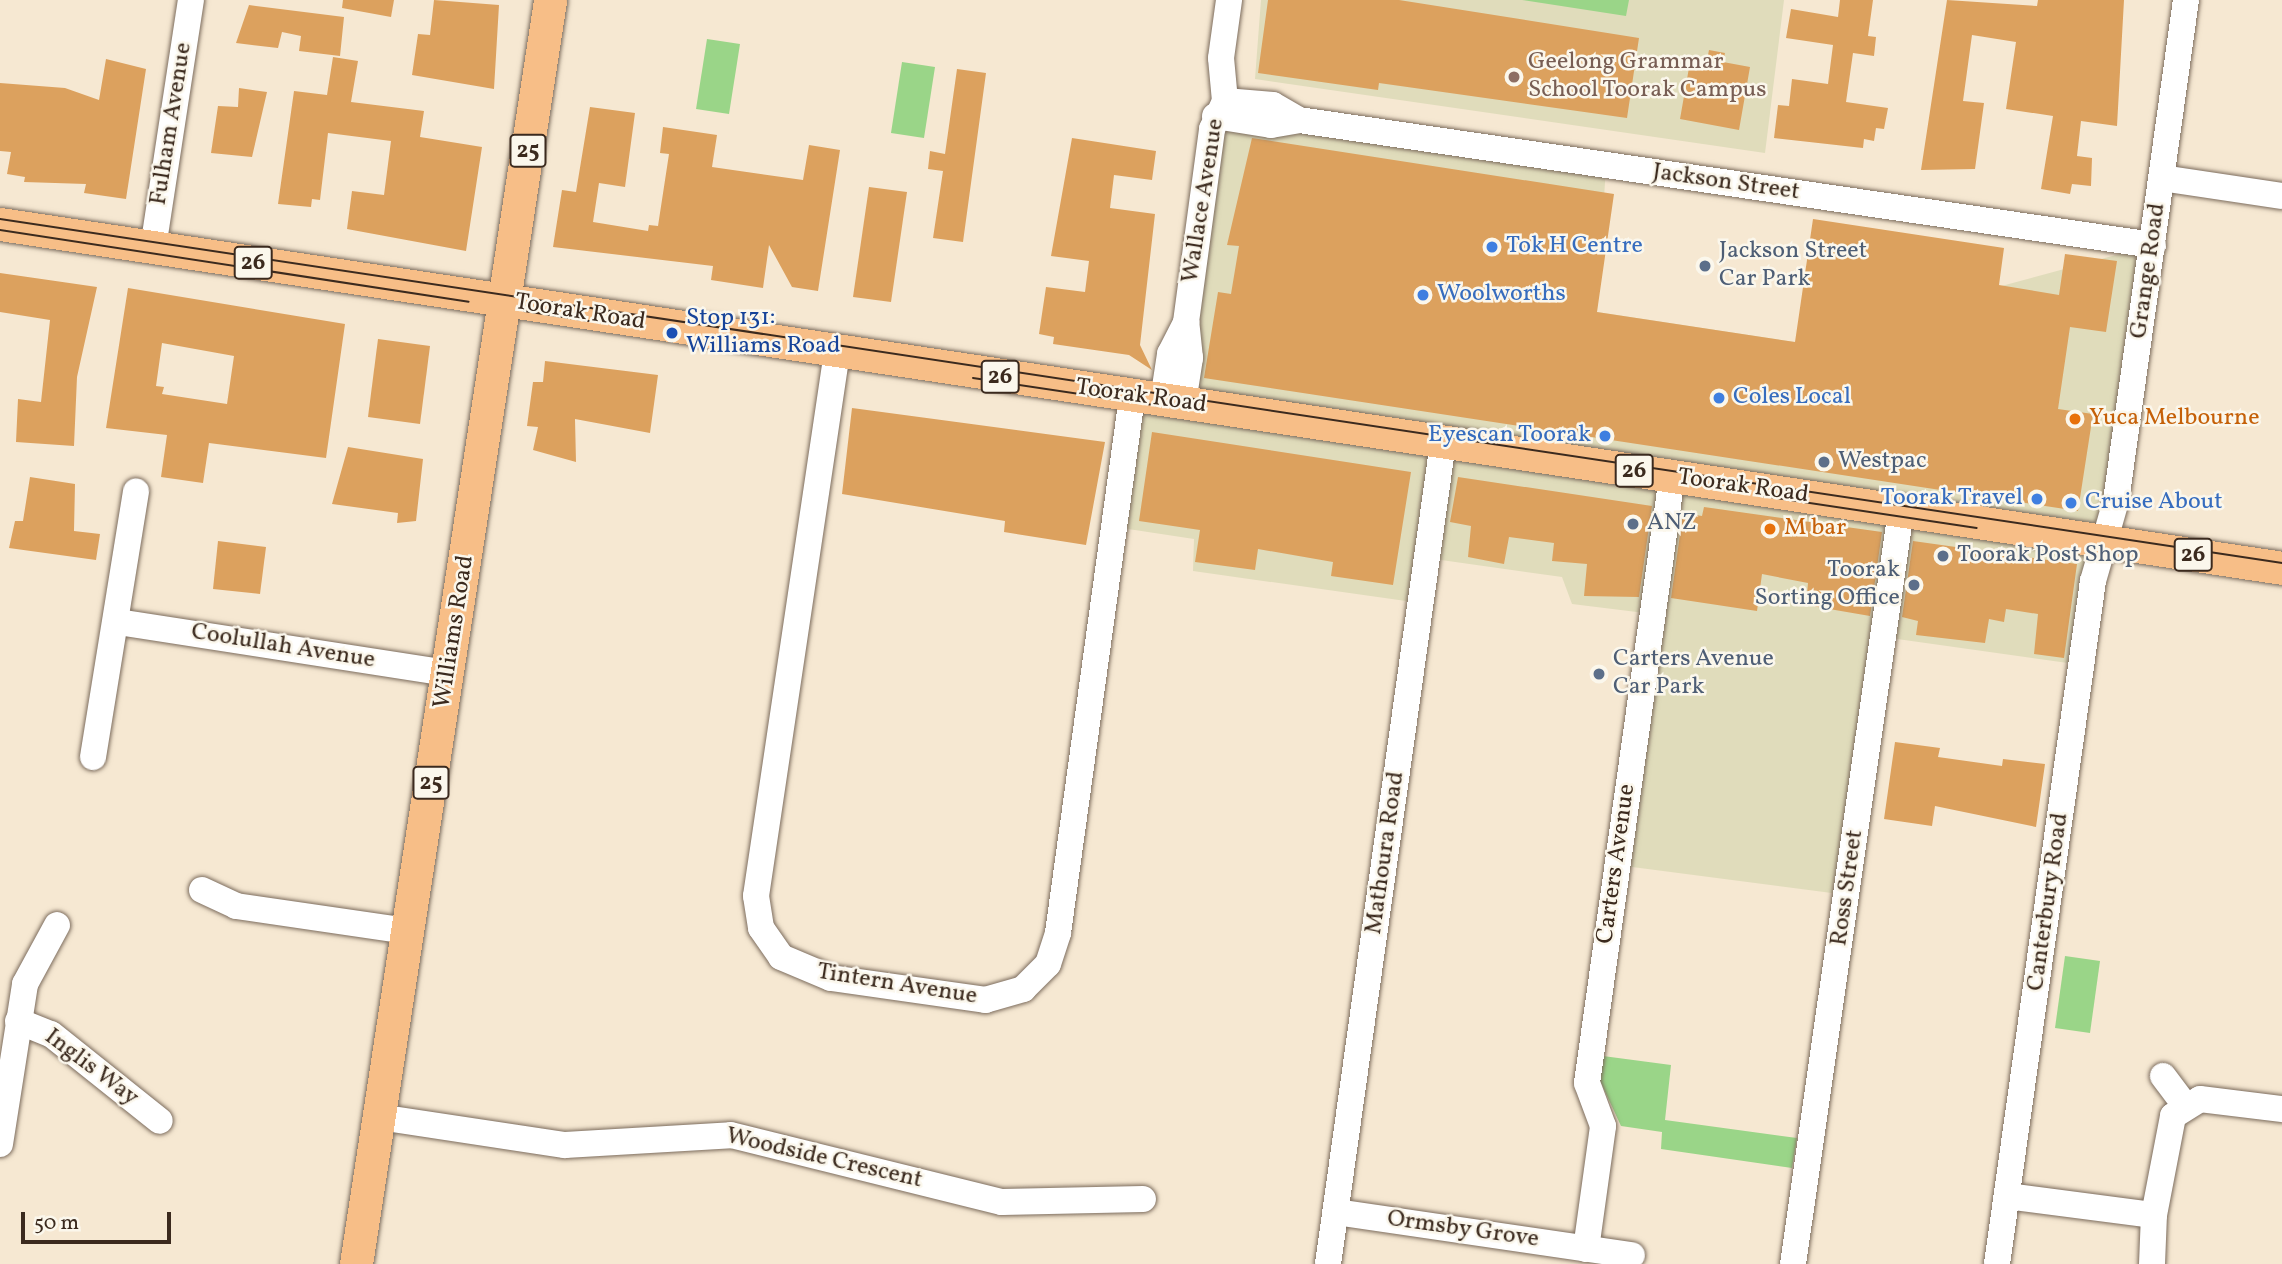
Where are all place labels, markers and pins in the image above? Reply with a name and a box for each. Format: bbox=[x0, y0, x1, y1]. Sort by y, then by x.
place label: Geelong Grammar School Toorak Campus bbox=[1528, 49, 1767, 105]
marker: Geelong Grammar School Toorak Campus bbox=[1506, 69, 1522, 85]
place label: Tok H Centre bbox=[1506, 233, 1643, 261]
place label: Jackson Street Car Park bbox=[1719, 238, 1867, 294]
marker: Tok H Centre bbox=[1484, 239, 1500, 255]
marker: Jackson Street Car Park bbox=[1697, 258, 1713, 274]
place label: Woolworths bbox=[1437, 281, 1566, 309]
marker: Woolworths bbox=[1415, 287, 1431, 303]
place label: Stop 131: Williams Road bbox=[686, 305, 841, 361]
marker: Stop 131: Williams Road bbox=[664, 325, 680, 341]
place label: Coles Local bbox=[1733, 384, 1851, 412]
marker: Coles Local bbox=[1711, 390, 1727, 406]
place label: Yuca Melbourne bbox=[2089, 405, 2260, 433]
marker: Yuca Melbourne bbox=[2067, 411, 2083, 427]
place label: Eyescan Toorak bbox=[1427, 422, 1591, 450]
marker: Eyescan Toorak bbox=[1597, 428, 1613, 444]
place label: Westpac bbox=[1838, 448, 1927, 476]
marker: Westpac bbox=[1816, 454, 1832, 470]
place label: Toorak Travel bbox=[1880, 485, 2023, 513]
place label: Cruise About bbox=[2085, 489, 2223, 517]
marker: Toorak Travel bbox=[2029, 491, 2045, 507]
marker: Cruise About bbox=[2063, 495, 2079, 511]
place label: ANZ bbox=[1647, 510, 1697, 538]
place label: M bar bbox=[1784, 515, 1846, 543]
marker: ANZ bbox=[1625, 516, 1641, 532]
marker: M bar bbox=[1762, 521, 1778, 537]
place label: Toorak Post Shop bbox=[1957, 542, 2139, 570]
marker: Toorak Post Shop bbox=[1935, 548, 1951, 564]
place label: Toorak Sorting Office bbox=[1754, 557, 1900, 613]
marker: Toorak Sorting Office bbox=[1906, 577, 1922, 593]
place label: Carters Avenue Car Park bbox=[1613, 646, 1774, 702]
marker: Carters Avenue Car Park bbox=[1591, 666, 1607, 682]

